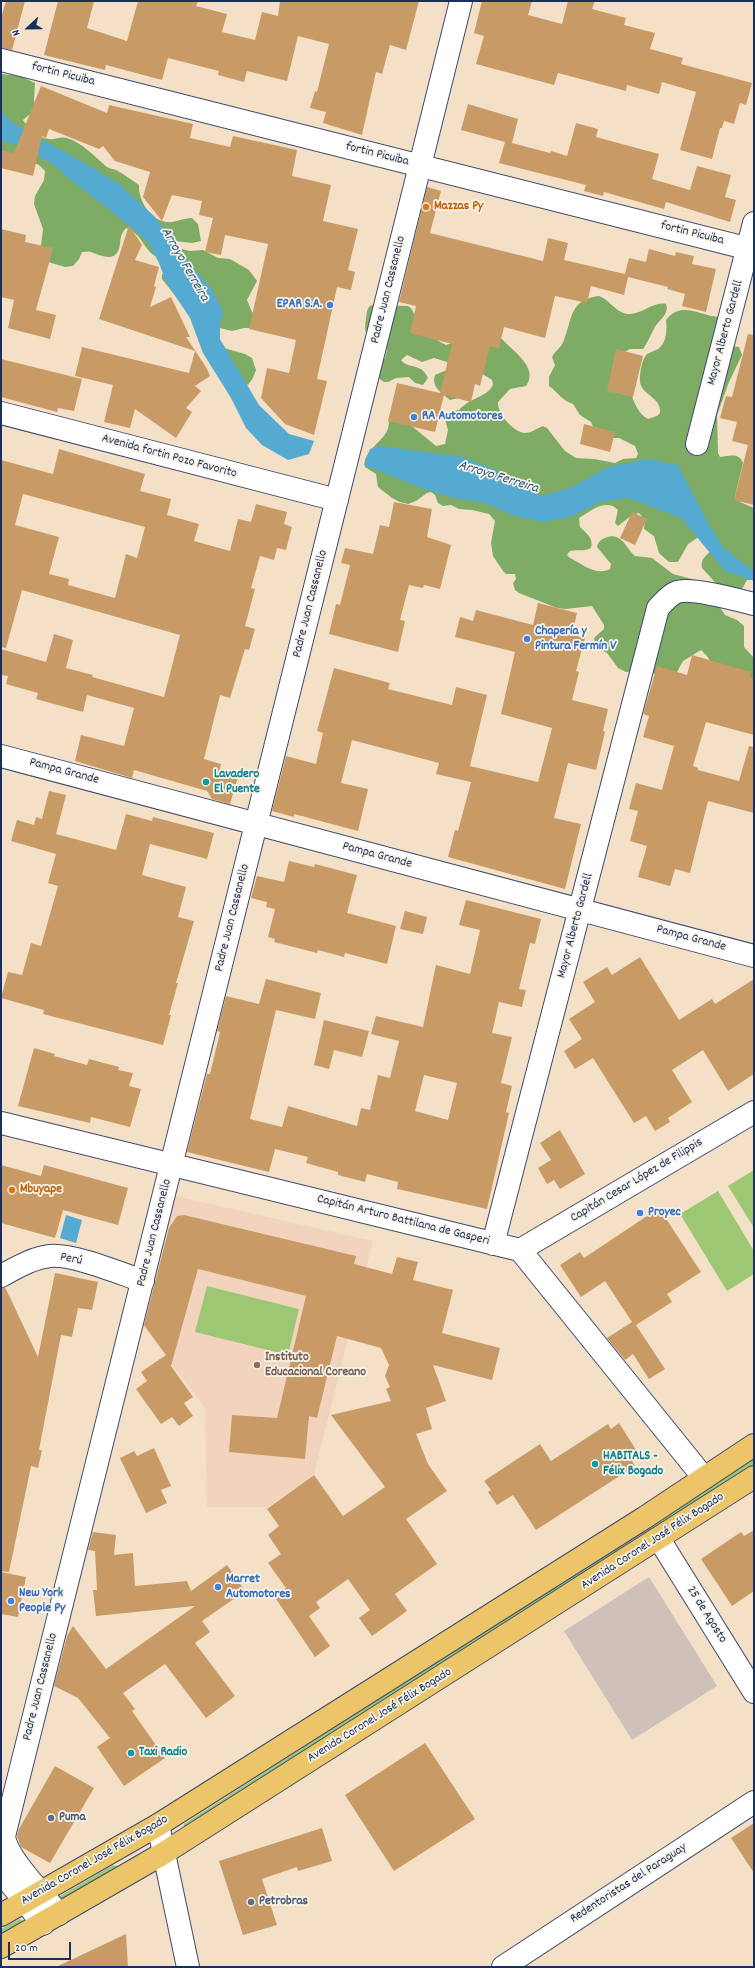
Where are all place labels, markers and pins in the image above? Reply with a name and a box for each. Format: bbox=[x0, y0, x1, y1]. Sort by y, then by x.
place label: Mazzas Py bbox=[434, 199, 483, 215]
marker: Mazzas Py bbox=[421, 202, 431, 212]
place label: EPAR S.A. bbox=[277, 297, 322, 313]
marker: EPAR S.A. bbox=[325, 300, 335, 310]
place label: RA Automotores bbox=[422, 409, 503, 425]
marker: RA Automotores bbox=[409, 412, 419, 422]
place label: Chapería y Pintura Fermín V bbox=[535, 624, 616, 655]
marker: Chapería y Pintura Fermín V bbox=[522, 634, 532, 644]
place label: Lavadero El Puente bbox=[214, 767, 260, 798]
marker: Lavadero El Puente bbox=[201, 777, 211, 787]
place label: Mbuyape bbox=[20, 1182, 62, 1198]
marker: Mbuyape bbox=[7, 1185, 17, 1195]
place label: Proyec bbox=[648, 1205, 681, 1221]
marker: Proyec bbox=[635, 1208, 645, 1218]
place label: Instituto Educacional Coreano bbox=[265, 1350, 366, 1381]
marker: Instituto Educacional Coreano bbox=[252, 1360, 262, 1370]
place label: HABITALS - Félix Bogado bbox=[603, 1449, 663, 1480]
marker: HABITALS - Félix Bogado bbox=[590, 1459, 600, 1469]
place label: Marret Automotores bbox=[226, 1572, 291, 1603]
marker: Marret Automotores bbox=[213, 1582, 223, 1592]
place label: New York People Py bbox=[19, 1586, 65, 1617]
marker: New York People Py bbox=[6, 1596, 16, 1606]
place label: Taxi Radio bbox=[139, 1745, 187, 1761]
marker: Taxi Radio bbox=[126, 1748, 136, 1758]
place label: Puma bbox=[59, 1810, 86, 1826]
marker: Puma bbox=[46, 1813, 56, 1823]
place label: Petrobras bbox=[259, 1894, 308, 1910]
marker: Petrobras bbox=[246, 1897, 256, 1907]

